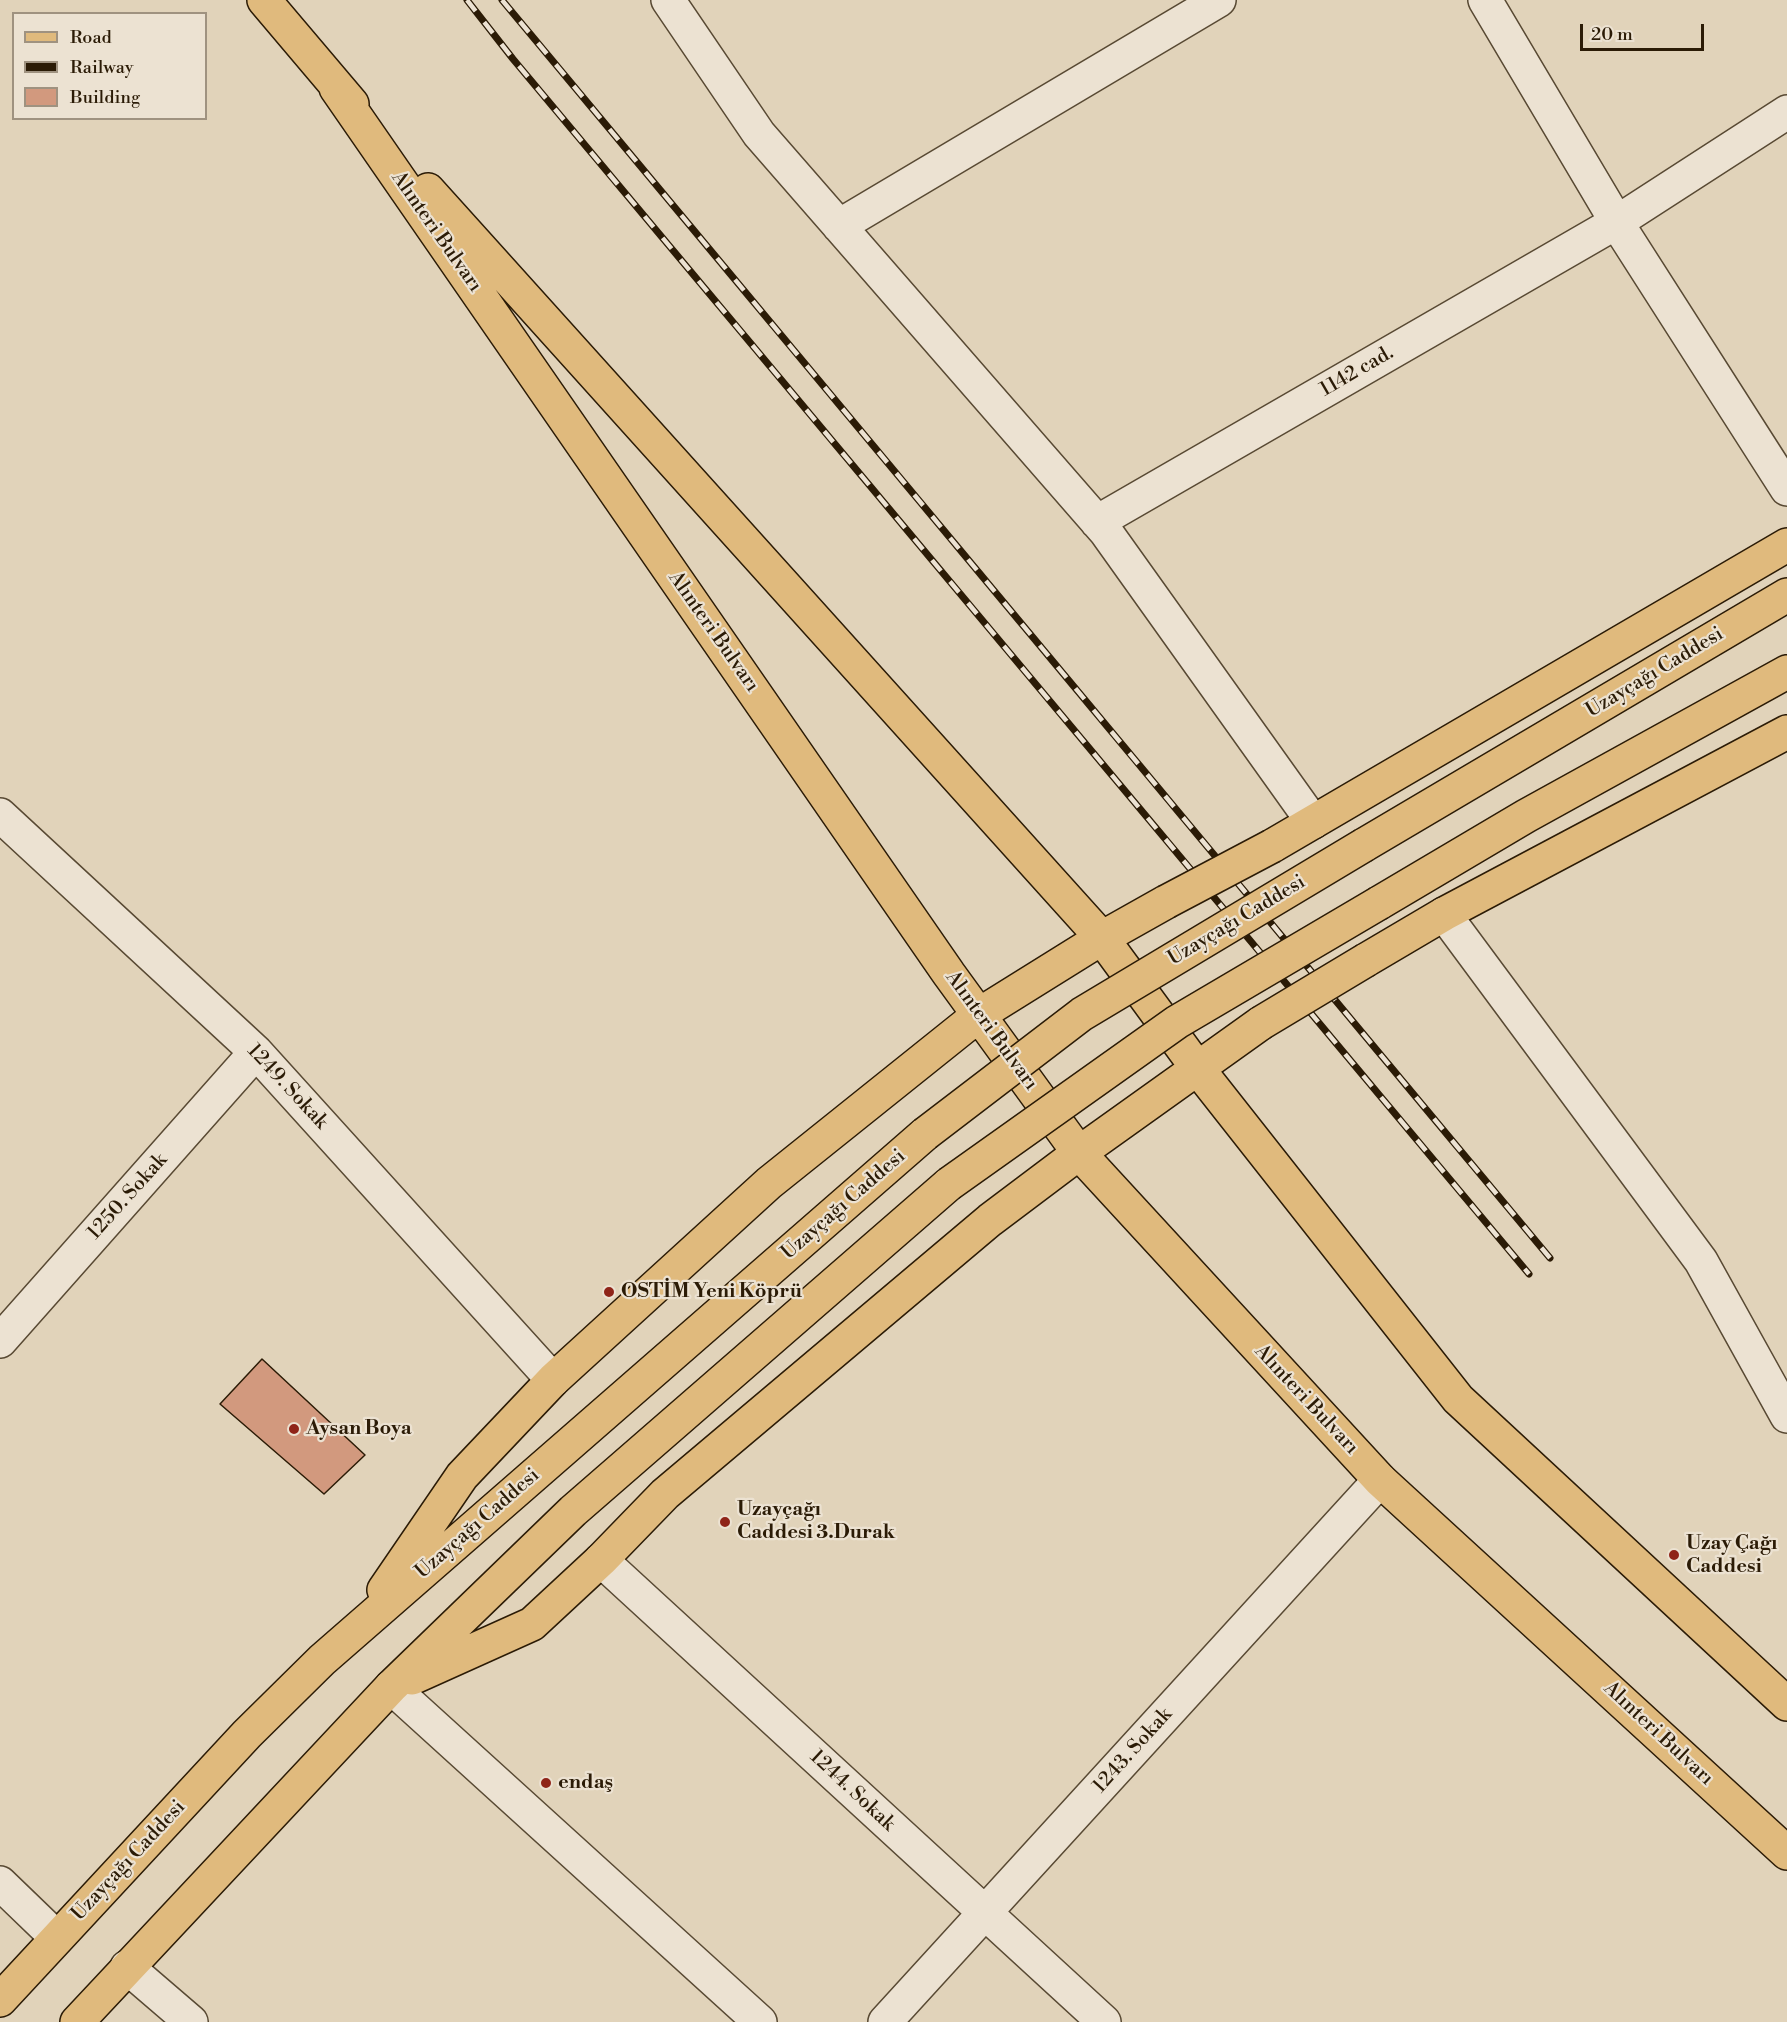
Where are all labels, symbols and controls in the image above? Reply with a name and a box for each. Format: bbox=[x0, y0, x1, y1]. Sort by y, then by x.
legend bbox=[12, 12, 207, 120]
scale bar bbox=[1583, 12, 1708, 50]
text: 20 m bbox=[1591, 23, 1633, 46]
text: Road bbox=[70, 26, 112, 49]
text: Railway bbox=[70, 56, 133, 79]
text: Building bbox=[70, 86, 140, 109]
street label: Alınteri Bulvarı bbox=[386, 167, 486, 297]
street label: 1142 cad. bbox=[1316, 341, 1398, 403]
street label: Alınteri Bulvarı bbox=[663, 567, 763, 697]
street label: Uzayçağı Caddesi bbox=[1582, 622, 1728, 724]
street label: Uzayçağı Caddesi bbox=[1164, 870, 1310, 972]
street label: Alınteri Bulvarı bbox=[940, 967, 1042, 1095]
street label: 1249. Sokak bbox=[242, 1039, 332, 1135]
street label: Uzayçağı Caddesi bbox=[777, 1145, 911, 1265]
street label: 1250. Sokak bbox=[83, 1149, 173, 1245]
place label: OSTİM Yeni Köprü bbox=[621, 1280, 802, 1304]
marker: OSTİM Yeni Köprü bbox=[602, 1285, 616, 1299]
street label: Alınteri Bulvarı bbox=[1249, 1340, 1363, 1460]
place label: Aysan Boya bbox=[306, 1417, 412, 1441]
marker: Aysan Boya bbox=[287, 1422, 301, 1436]
street label: Uzayçağı Caddesi bbox=[411, 1464, 545, 1584]
place label: Uzayçağı Caddesi 3.Durak bbox=[737, 1498, 895, 1545]
marker: Uzayçağı Caddesi 3.Durak bbox=[718, 1515, 732, 1529]
place label: Uzay Çağı Caddesi bbox=[1686, 1532, 1777, 1579]
marker: Uzay Çağı Caddesi bbox=[1667, 1548, 1681, 1562]
street label: Alınteri Bulvarı bbox=[1598, 1677, 1718, 1791]
street label: 1243. Sokak bbox=[1088, 1703, 1178, 1799]
street label: 1244. Sokak bbox=[804, 1745, 900, 1837]
place label: endaş bbox=[558, 1771, 613, 1795]
marker: endaş bbox=[539, 1776, 553, 1790]
street label: Uzayçağı Caddesi bbox=[67, 1796, 191, 1926]

